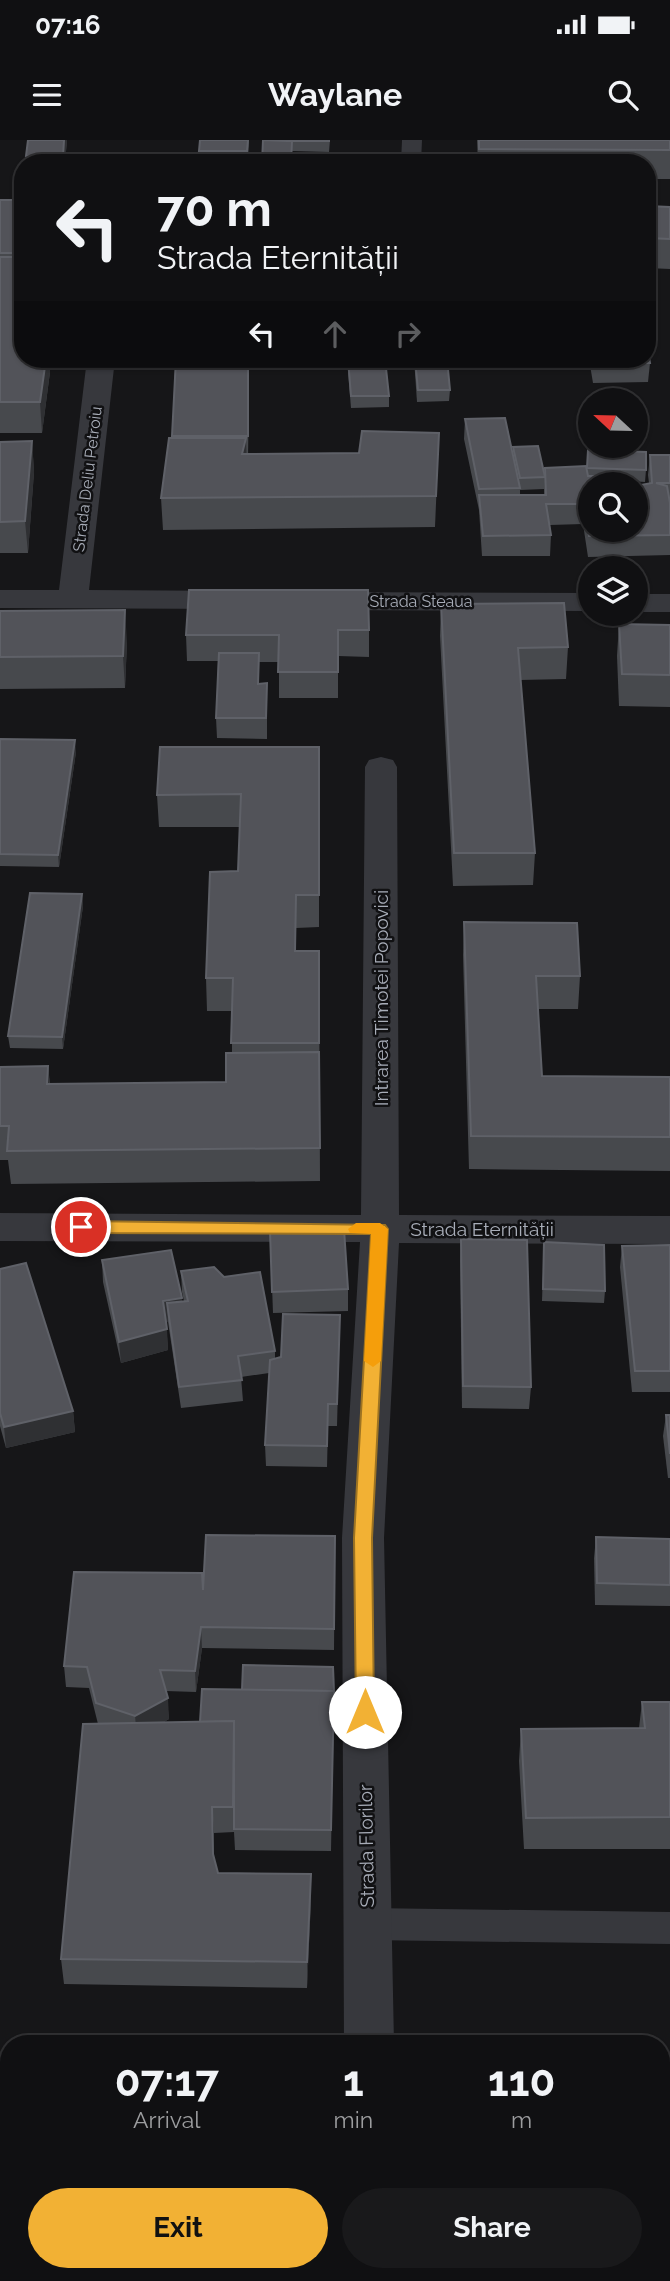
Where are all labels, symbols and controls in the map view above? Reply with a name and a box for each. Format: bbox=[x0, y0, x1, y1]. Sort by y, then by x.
text: 07:16 bbox=[35, 10, 101, 40]
icon: menu bbox=[28, 76, 66, 114]
text: Waylane bbox=[268, 76, 402, 113]
icon: search bbox=[604, 76, 642, 114]
text: 70 m bbox=[157, 180, 272, 237]
icon: left bbox=[42, 182, 133, 273]
text: Strada Eternității bbox=[157, 239, 399, 276]
icon: left bbox=[243, 315, 281, 353]
icon: ahead bbox=[316, 315, 354, 353]
icon: right bbox=[389, 315, 427, 353]
north arrow bbox=[578, 388, 648, 458]
map controls bbox=[578, 388, 648, 626]
street label: Strada Deliu Petroiu bbox=[69, 405, 106, 553]
button: search bbox=[578, 472, 648, 542]
button: layers bbox=[578, 556, 648, 626]
street label: Strada Steaua bbox=[369, 592, 473, 611]
street label: Intrarea Timotei Popovici bbox=[370, 890, 392, 1106]
pin bbox=[51, 1197, 111, 1257]
icon: arrive bbox=[62, 1208, 100, 1246]
street label: Strada Eternității bbox=[410, 1218, 554, 1240]
position arrow bbox=[328, 1675, 402, 1749]
street label: Strada Florilor bbox=[354, 1784, 378, 1908]
text: 07:17 bbox=[115, 2057, 219, 2106]
text: 1 bbox=[343, 2057, 364, 2106]
text: 110 bbox=[488, 2057, 555, 2106]
text: Arrival bbox=[133, 2106, 201, 2133]
text: min bbox=[334, 2106, 373, 2133]
text: m bbox=[511, 2106, 532, 2133]
button: Exit bbox=[28, 2188, 328, 2268]
button: Share bbox=[342, 2188, 642, 2268]

